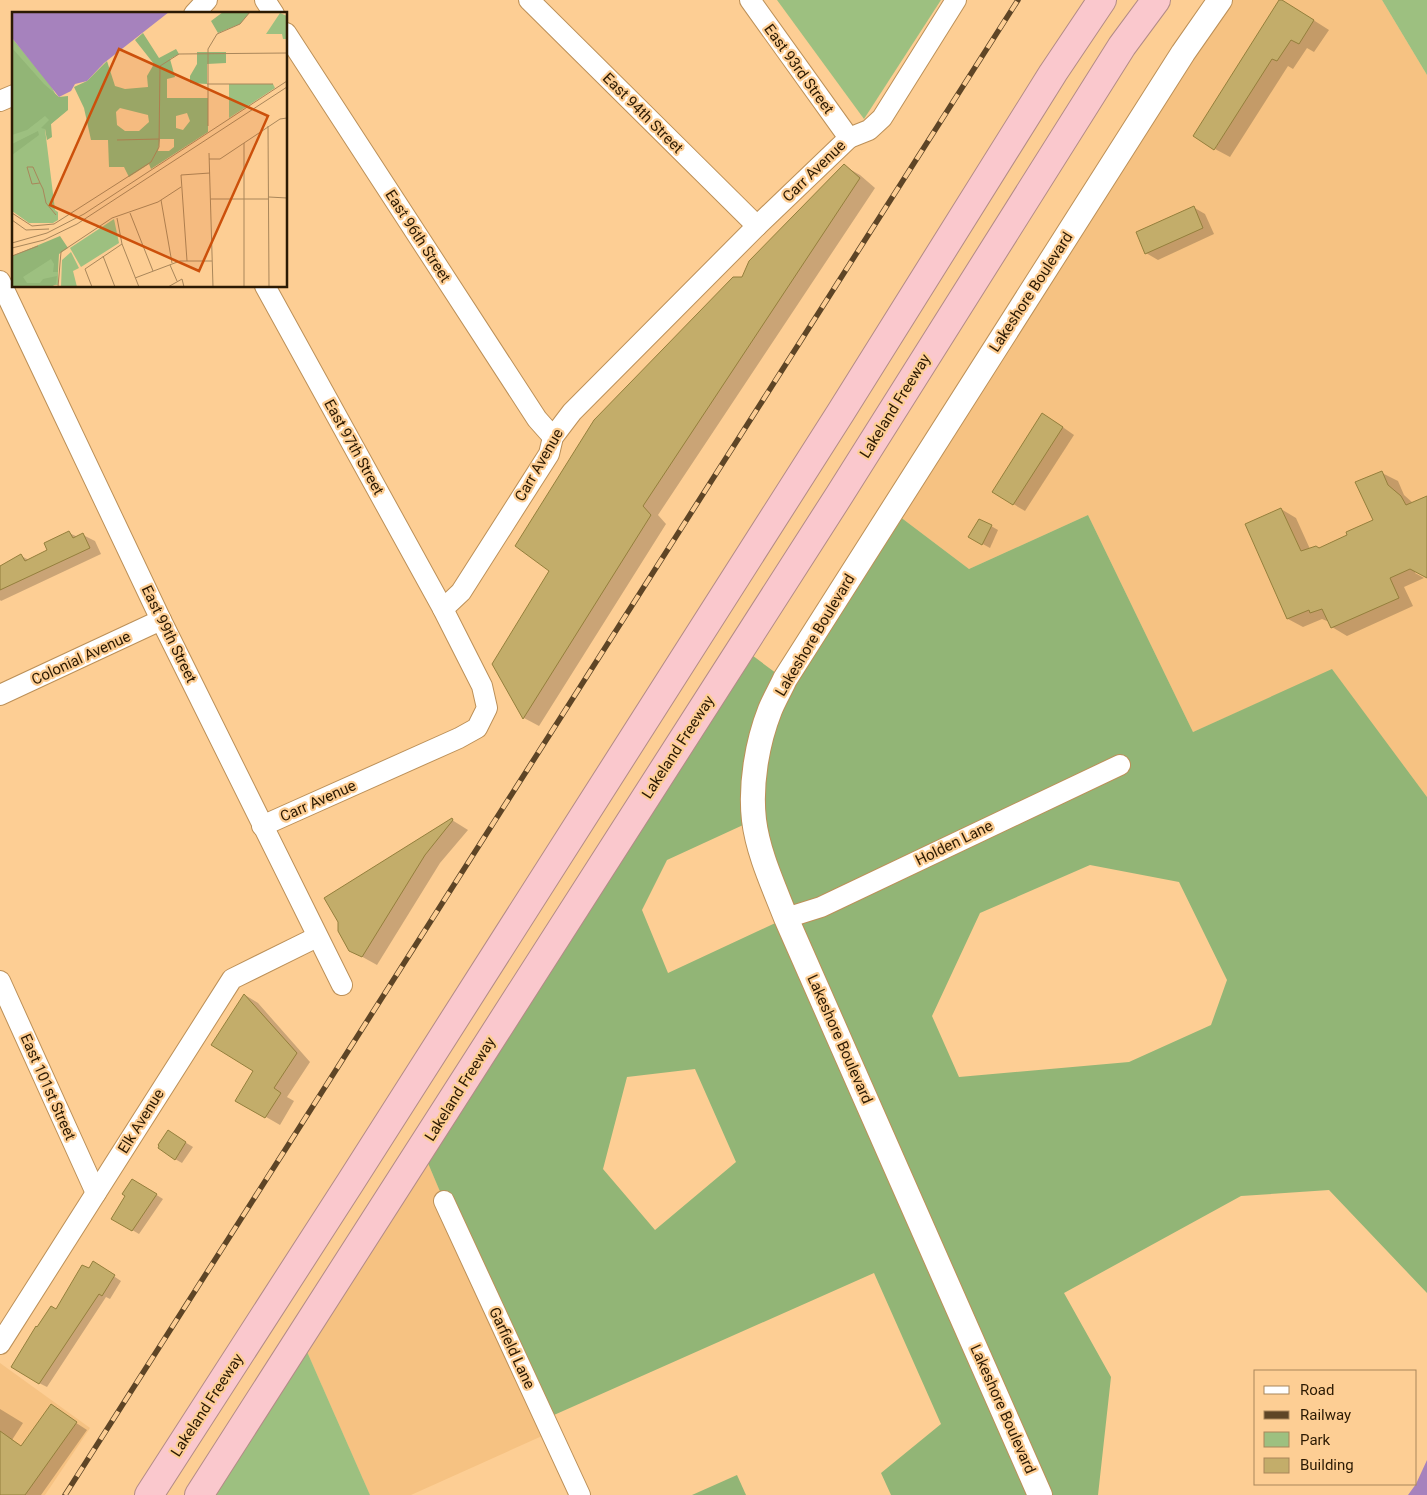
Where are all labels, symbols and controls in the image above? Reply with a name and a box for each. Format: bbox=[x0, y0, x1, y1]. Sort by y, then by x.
inset map bbox=[12, 12, 288, 288]
street label: East 93rd Street bbox=[760, 21, 838, 117]
street label: East 94th Street bbox=[599, 69, 687, 157]
street label: Carr Avenue bbox=[779, 136, 849, 206]
street label: East 96th Street bbox=[381, 186, 455, 286]
street label: Lakeshore Boulevard bbox=[986, 229, 1076, 355]
street label: Lakeland Freeway bbox=[856, 351, 934, 461]
street label: East 97th Street bbox=[320, 396, 388, 498]
street label: Carr Avenue bbox=[511, 425, 567, 505]
street label: Lakeshore Boulevard bbox=[771, 571, 859, 699]
street label: East 99th Street bbox=[138, 582, 200, 686]
street label: Colonial Avenue bbox=[29, 627, 133, 689]
street label: Lakeland Freeway bbox=[638, 692, 718, 802]
street label: Carr Avenue bbox=[277, 776, 359, 826]
street label: Holden Lane bbox=[912, 817, 996, 869]
street label: Lakeshore Boulevard bbox=[803, 972, 877, 1106]
street label: East 101st Street bbox=[17, 1031, 80, 1143]
street label: Lakeland Freeway bbox=[421, 1034, 499, 1144]
street label: Elk Avenue bbox=[114, 1085, 168, 1157]
street label: Garfield Lane bbox=[485, 1304, 539, 1392]
street label: Lakeshore Boulevard bbox=[966, 1342, 1040, 1476]
street label: Lakeland Freeway bbox=[167, 1350, 247, 1460]
legend bbox=[1254, 1370, 1417, 1485]
text: Road bbox=[1300, 1381, 1334, 1399]
text: Railway bbox=[1300, 1406, 1351, 1424]
text: Park bbox=[1300, 1431, 1331, 1449]
text: Building bbox=[1300, 1456, 1354, 1474]

